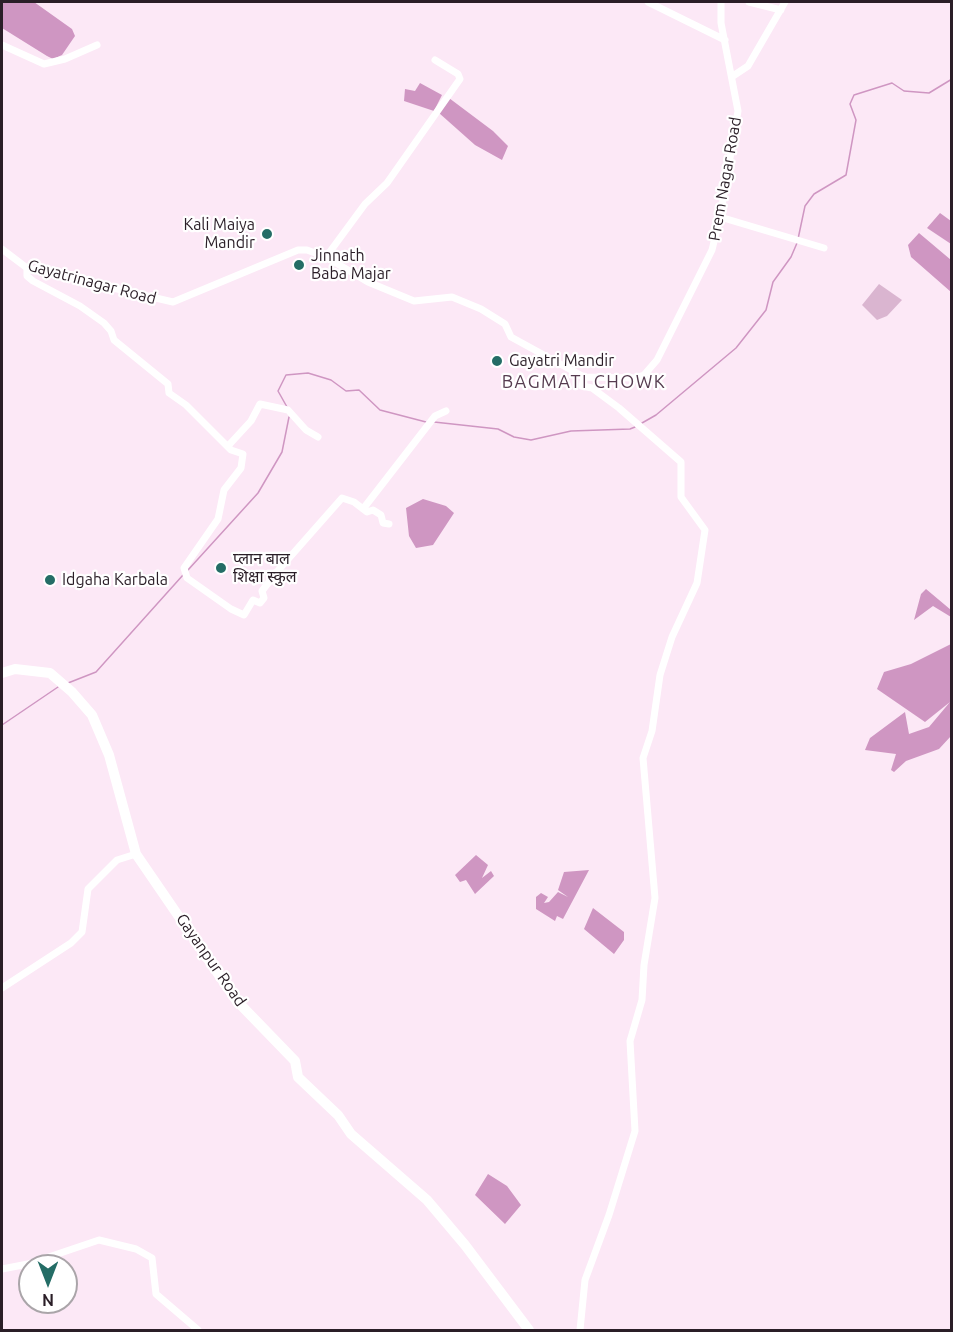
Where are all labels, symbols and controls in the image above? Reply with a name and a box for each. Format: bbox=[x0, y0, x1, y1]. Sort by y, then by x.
street label: Prem Nagar Road bbox=[705, 115, 745, 243]
place label: Kali Maiya Mandir bbox=[183, 215, 255, 253]
marker: Kali Maiya Mandir bbox=[260, 227, 274, 241]
place label: Jinnath Baba Majar bbox=[311, 246, 391, 284]
street label: Gayatrinagar Road bbox=[26, 256, 158, 308]
marker: Jinnath Baba Majar bbox=[292, 258, 306, 272]
place label: Gayatri Mandir bbox=[509, 351, 614, 371]
marker: Gayatri Mandir bbox=[490, 354, 504, 368]
district label: BAGMATI CHOWK bbox=[502, 371, 666, 393]
place label: प्लान बाल शिक्षा स्कुल bbox=[233, 549, 297, 587]
marker: प्लान बाल शिक्षा स्कुल bbox=[214, 561, 228, 575]
place label: Idgaha Karbala bbox=[62, 570, 168, 590]
marker: Idgaha Karbala bbox=[43, 573, 57, 587]
street label: Gayanpur Road bbox=[172, 910, 250, 1010]
north arrow bbox=[18, 1254, 78, 1314]
text: N bbox=[42, 1291, 54, 1309]

